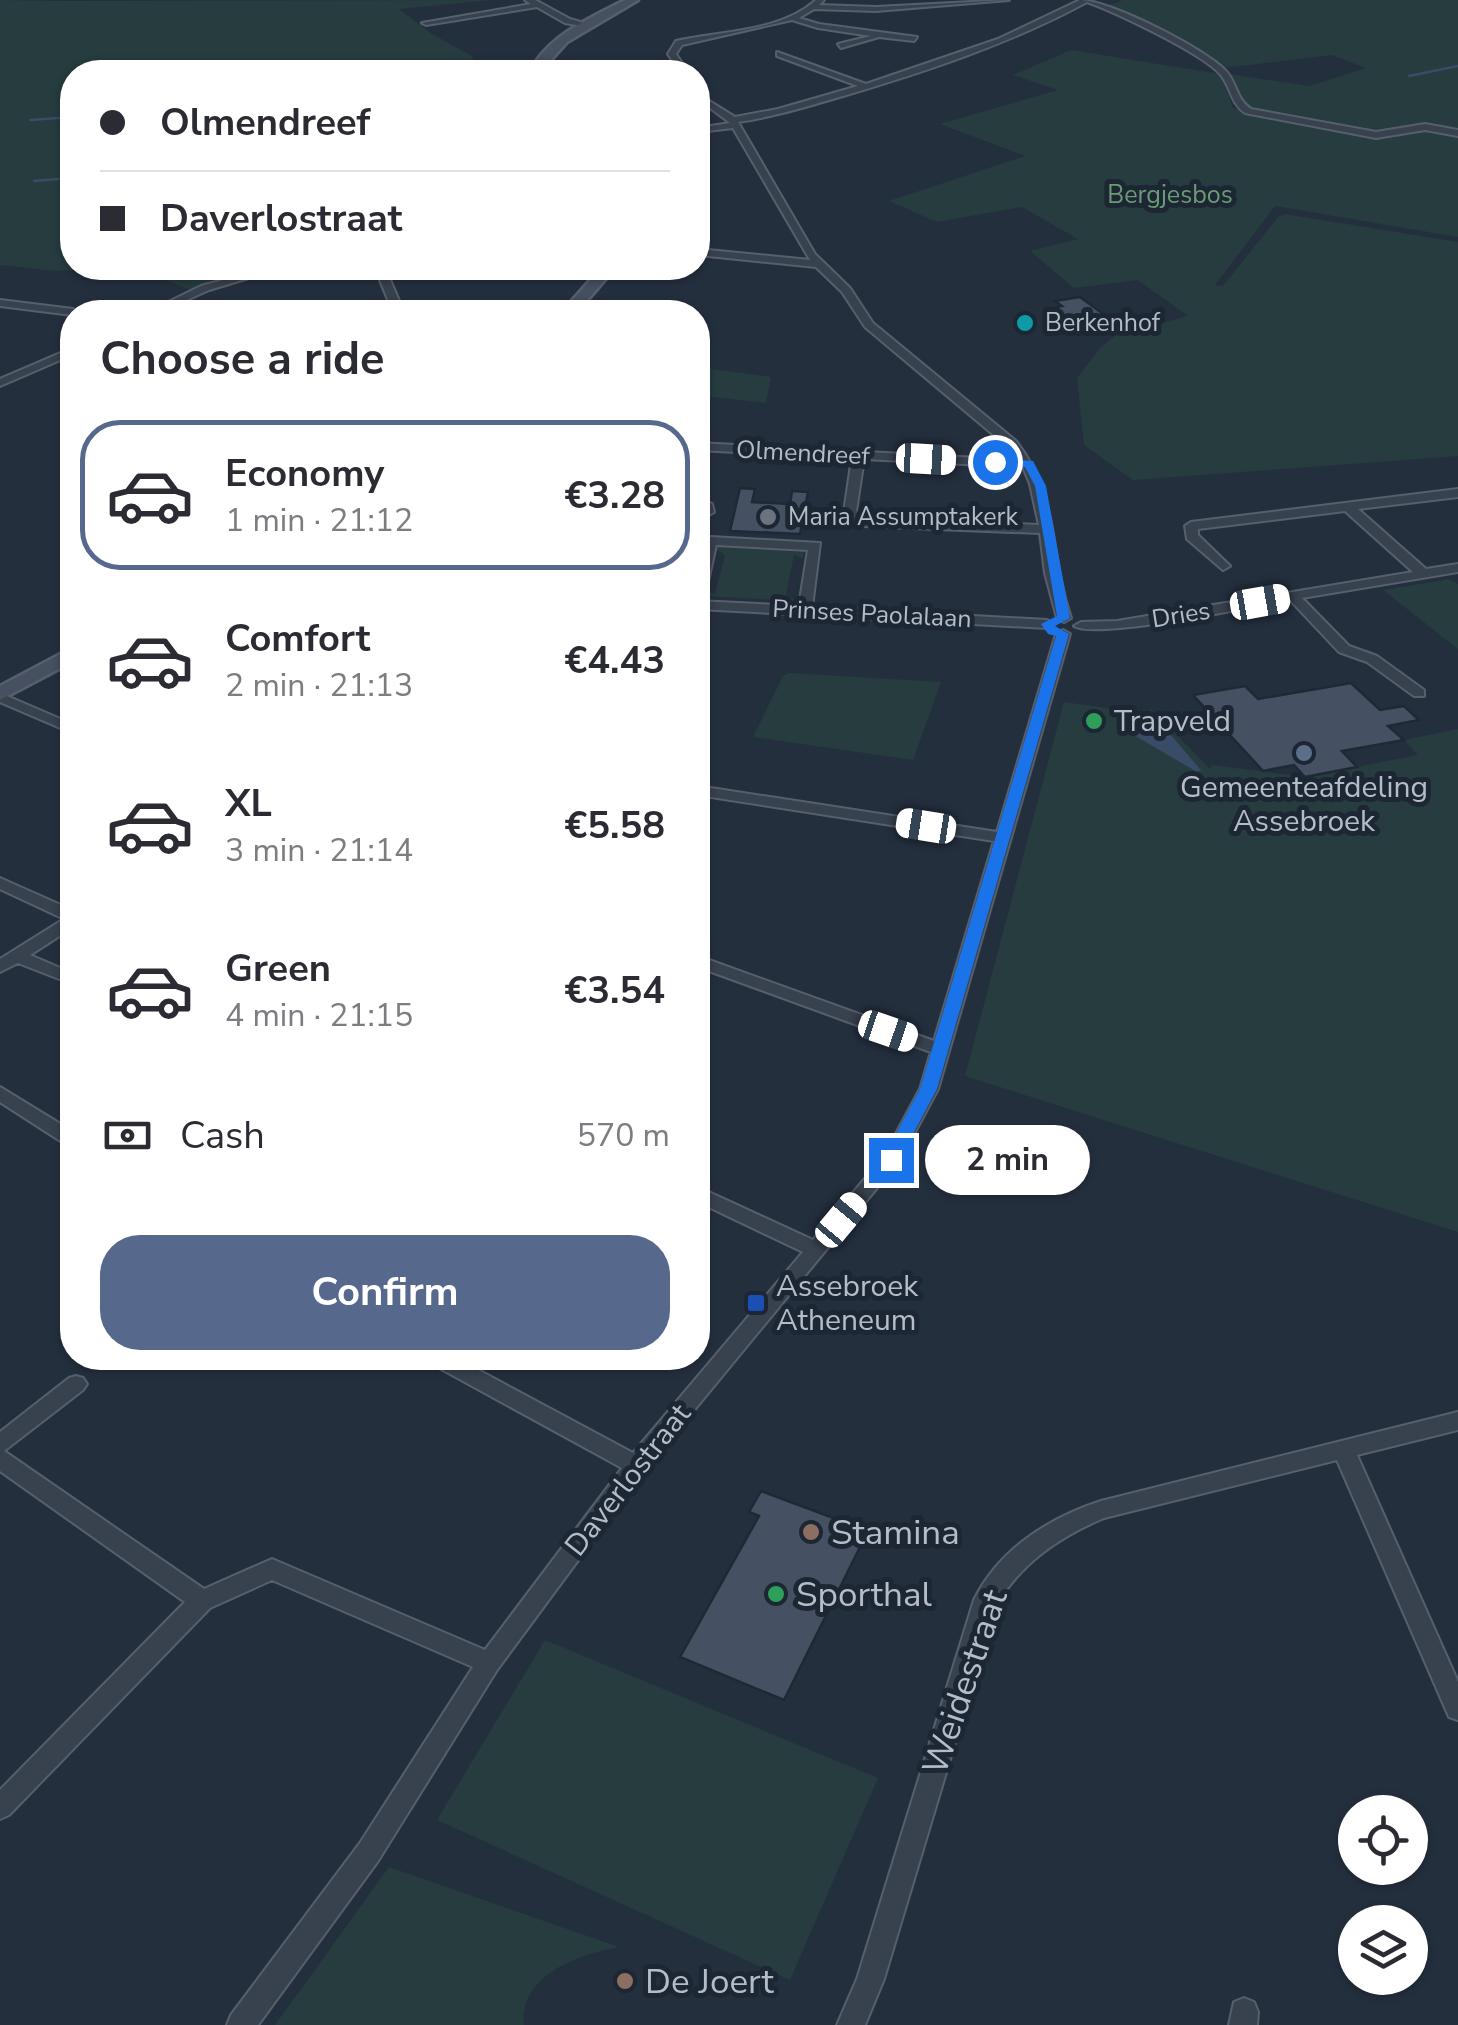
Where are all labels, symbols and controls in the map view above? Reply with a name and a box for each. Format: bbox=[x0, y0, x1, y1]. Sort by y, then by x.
text: Olmendreef bbox=[160, 97, 370, 148]
park label: Bergjesbos bbox=[1107, 178, 1233, 212]
text: Daverlostraat bbox=[160, 193, 402, 244]
place label: Berkenhof bbox=[1045, 306, 1161, 340]
marker: Berkenhof bbox=[1014, 312, 1036, 334]
text: Choose a ride bbox=[100, 329, 385, 390]
street label: Olmendreef bbox=[735, 433, 871, 474]
route start bbox=[973, 440, 1018, 485]
car bbox=[895, 442, 957, 476]
text: Economy bbox=[225, 448, 384, 499]
icon: car bbox=[105, 450, 195, 540]
text: €3.28 bbox=[564, 470, 665, 521]
text: 1 min · 21:12 bbox=[225, 499, 413, 542]
place label: Maria Assumptakerk bbox=[788, 500, 1018, 534]
marker: Maria Assumptakerk bbox=[757, 506, 779, 528]
car bbox=[1228, 582, 1292, 622]
street label: Prinses Paolalaan bbox=[772, 592, 972, 636]
street label: Dries bbox=[1149, 594, 1213, 636]
text: Comfort bbox=[225, 613, 370, 664]
icon: car bbox=[105, 615, 195, 705]
text: €4.43 bbox=[564, 635, 665, 686]
text: 2 min · 21:13 bbox=[225, 664, 413, 707]
place label: Trapveld bbox=[1114, 701, 1231, 742]
marker: Trapveld bbox=[1083, 710, 1105, 732]
marker: Gemeenteafdeling Assebroek bbox=[1293, 742, 1315, 764]
place label: Gemeenteafdeling Assebroek bbox=[1180, 767, 1428, 842]
text: XL bbox=[225, 778, 272, 829]
icon: car bbox=[105, 780, 195, 870]
text: €5.58 bbox=[564, 800, 665, 851]
car bbox=[894, 806, 958, 846]
text: 3 min · 21:14 bbox=[225, 829, 413, 872]
text: Green bbox=[225, 943, 331, 994]
icon: car bbox=[105, 945, 195, 1035]
text: €3.54 bbox=[564, 965, 665, 1016]
text: 4 min · 21:15 bbox=[225, 994, 413, 1037]
car bbox=[855, 1007, 921, 1055]
icon: cash bbox=[100, 1108, 155, 1163]
text: Cash bbox=[180, 1110, 265, 1161]
text: 570 m bbox=[577, 1114, 670, 1157]
callout: 2 min bbox=[926, 1125, 1091, 1195]
route end bbox=[869, 1138, 914, 1183]
text: 2 min bbox=[966, 1138, 1049, 1181]
car bbox=[810, 1187, 872, 1253]
button: Confirm bbox=[100, 1235, 670, 1350]
place label: Assebroek Atheneum bbox=[776, 1266, 919, 1341]
marker: Assebroek Atheneum bbox=[745, 1292, 767, 1314]
street label: Daverlostraat bbox=[556, 1395, 701, 1565]
place label: Stamina bbox=[831, 1509, 960, 1556]
marker: Stamina bbox=[800, 1521, 822, 1543]
place label: Sporthal bbox=[796, 1571, 933, 1618]
street label: Weidestraat bbox=[911, 1582, 1019, 1781]
marker: Sporthal bbox=[765, 1583, 787, 1605]
map controls bbox=[1338, 1795, 1428, 1995]
button: locate bbox=[1338, 1795, 1428, 1885]
button: layers bbox=[1338, 1905, 1428, 1995]
place label: De Joert bbox=[645, 1958, 774, 2005]
marker: De Joert bbox=[614, 1970, 636, 1992]

